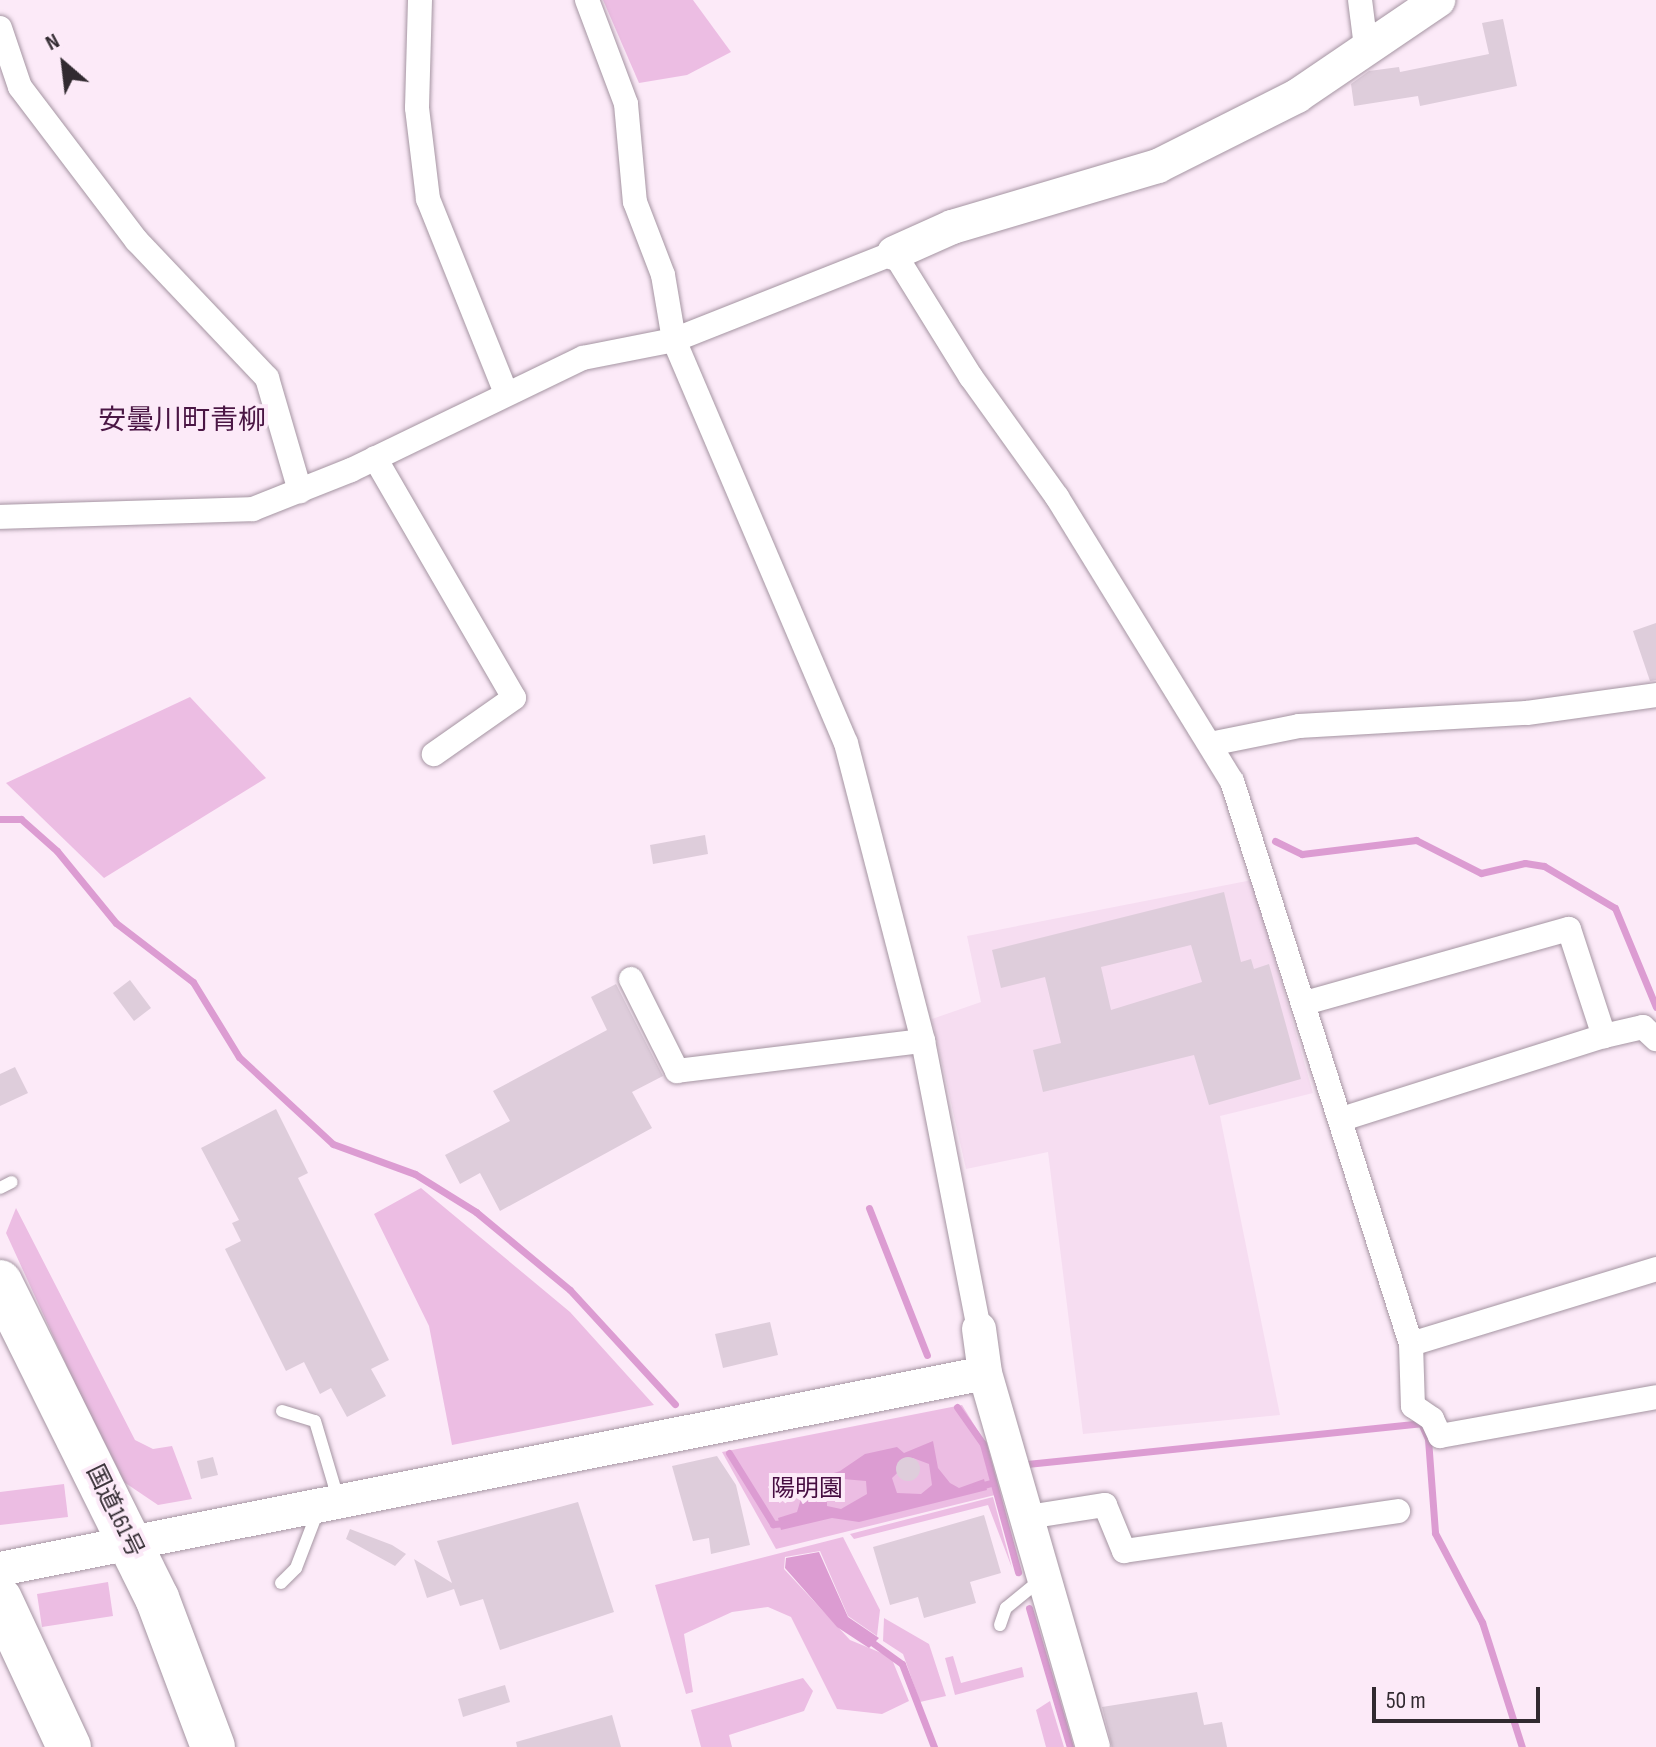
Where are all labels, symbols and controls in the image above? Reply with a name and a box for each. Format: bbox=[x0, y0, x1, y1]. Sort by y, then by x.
north arrow bbox=[24, 24, 104, 104]
text: N bbox=[41, 28, 64, 57]
district label: 安曇川町青柳 bbox=[98, 404, 266, 438]
street label: 国道161号 bbox=[80, 1460, 150, 1562]
park label: 陽明園 bbox=[771, 1475, 843, 1503]
scale bar bbox=[1376, 1671, 1544, 1721]
text: 50 m bbox=[1386, 1686, 1426, 1715]

